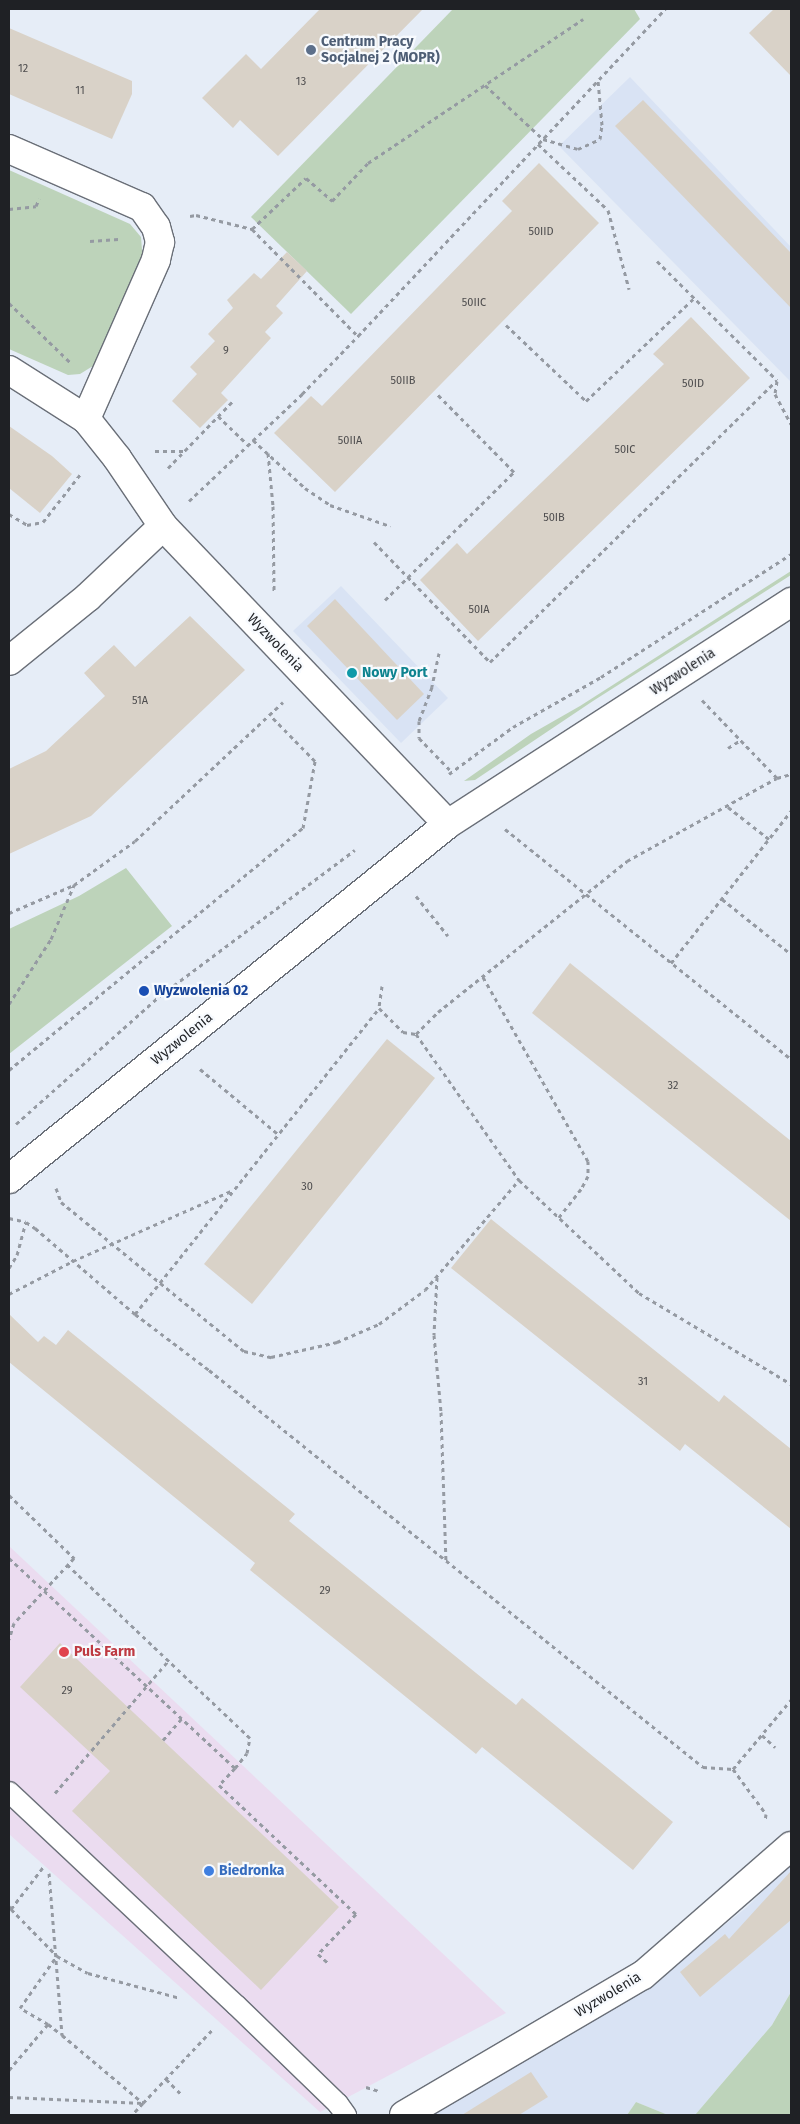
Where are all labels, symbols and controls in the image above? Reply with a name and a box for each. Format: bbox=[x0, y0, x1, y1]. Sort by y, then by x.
place label: Centrum Pracy Socjalnej 2 (MOPR) bbox=[321, 34, 440, 66]
marker: Centrum Pracy Socjalnej 2 (MOPR) bbox=[305, 44, 317, 56]
house number: 12 bbox=[18, 62, 28, 76]
house number: 13 bbox=[296, 75, 306, 89]
house number: 11 bbox=[75, 84, 85, 98]
house number: 50IID bbox=[528, 225, 554, 239]
house number: 50IIC bbox=[462, 296, 486, 310]
house number: 9 bbox=[223, 344, 229, 358]
house number: 50IIB bbox=[391, 374, 415, 388]
house number: 50ID bbox=[682, 377, 704, 391]
house number: 50IIA bbox=[338, 434, 362, 448]
house number: 50IC bbox=[614, 443, 636, 457]
house number: 50IB bbox=[543, 511, 565, 525]
house number: 50IA bbox=[468, 603, 490, 617]
street label: Wyzwolenia bbox=[243, 610, 307, 676]
street label: Wyzwolenia bbox=[647, 645, 719, 699]
place label: Nowy Port bbox=[362, 665, 428, 681]
marker: Nowy Port bbox=[346, 667, 358, 679]
house number: 51A bbox=[132, 694, 148, 708]
place label: Wyzwolenia 02 bbox=[154, 983, 248, 999]
marker: Wyzwolenia 02 bbox=[138, 985, 150, 997]
street label: Wyzwolenia bbox=[148, 1009, 216, 1069]
house number: 32 bbox=[668, 1079, 678, 1093]
house number: 30 bbox=[301, 1180, 313, 1194]
house number: 31 bbox=[638, 1375, 648, 1389]
house number: 29 bbox=[319, 1584, 331, 1598]
place label: Puls Farm bbox=[74, 1644, 135, 1660]
marker: Puls Farm bbox=[58, 1646, 70, 1658]
house number: 29 bbox=[61, 1684, 73, 1698]
place label: Biedronka bbox=[219, 1863, 284, 1879]
marker: Biedronka bbox=[203, 1865, 215, 1877]
street label: Wyzwolenia bbox=[572, 1969, 644, 2021]

